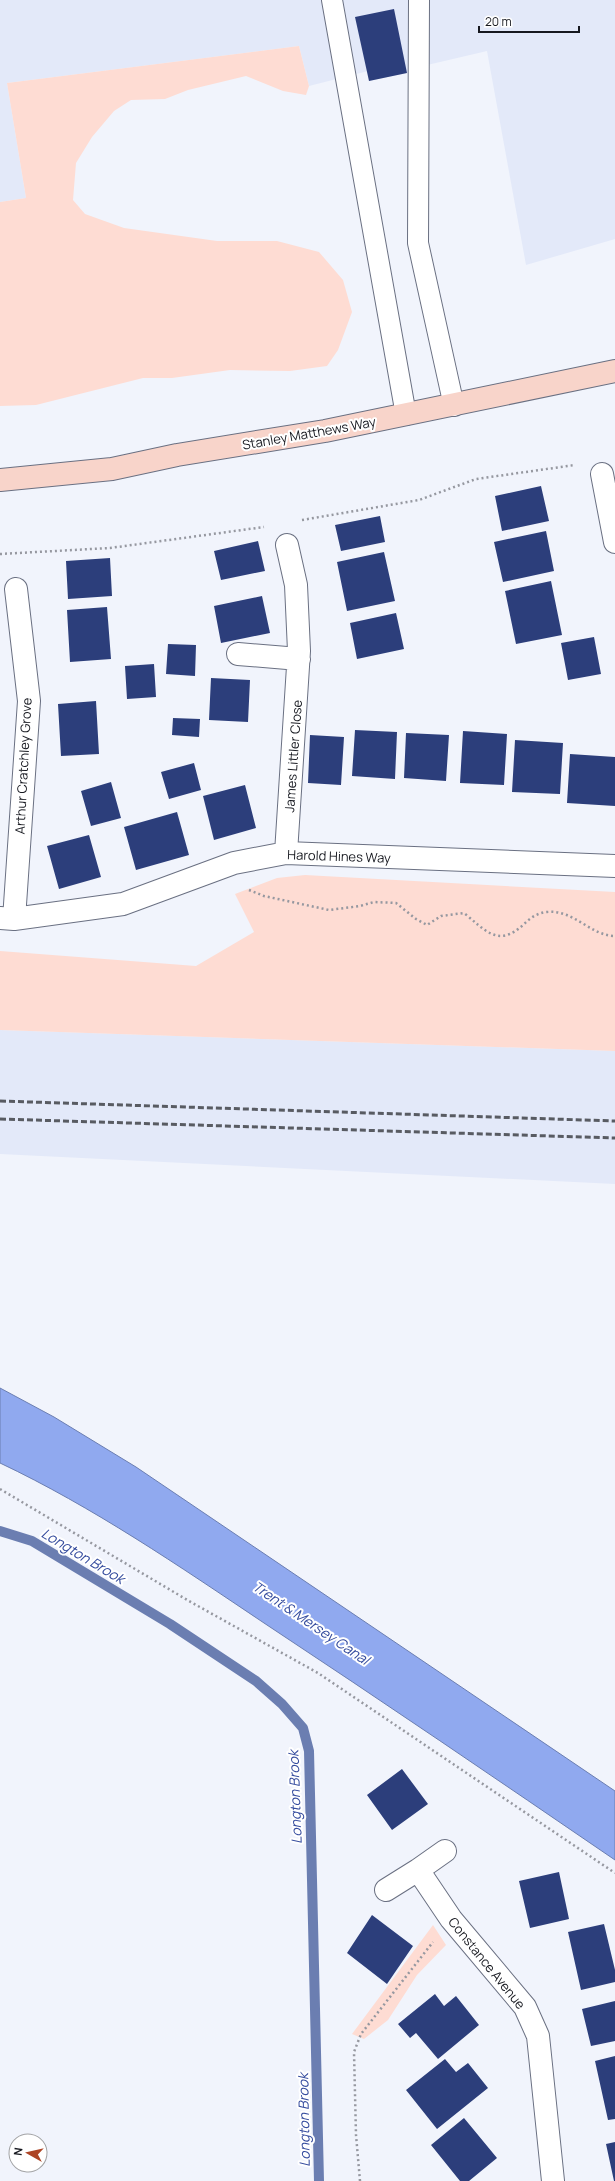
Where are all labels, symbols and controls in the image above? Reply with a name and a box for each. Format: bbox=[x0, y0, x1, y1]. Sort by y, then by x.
scale bar bbox=[479, 8, 579, 34]
text: 20 m bbox=[485, 13, 512, 30]
street label: Stanley Matthews Way bbox=[241, 412, 377, 454]
street label: Arthur Cratchley Grove bbox=[10, 697, 36, 835]
street label: James Littler Close bbox=[280, 699, 306, 813]
street label: Harold Hines Way bbox=[287, 845, 391, 867]
water label: Longton Brook bbox=[38, 1523, 130, 1589]
water label: Trent & Mersey Canal bbox=[249, 1577, 375, 1670]
water label: Longton Brook bbox=[283, 1748, 306, 1844]
street label: Constance Avenue bbox=[444, 1913, 530, 2013]
water label: Longton Brook bbox=[293, 2071, 314, 2167]
north arrow bbox=[8, 2133, 48, 2173]
text: N bbox=[10, 2146, 26, 2156]

